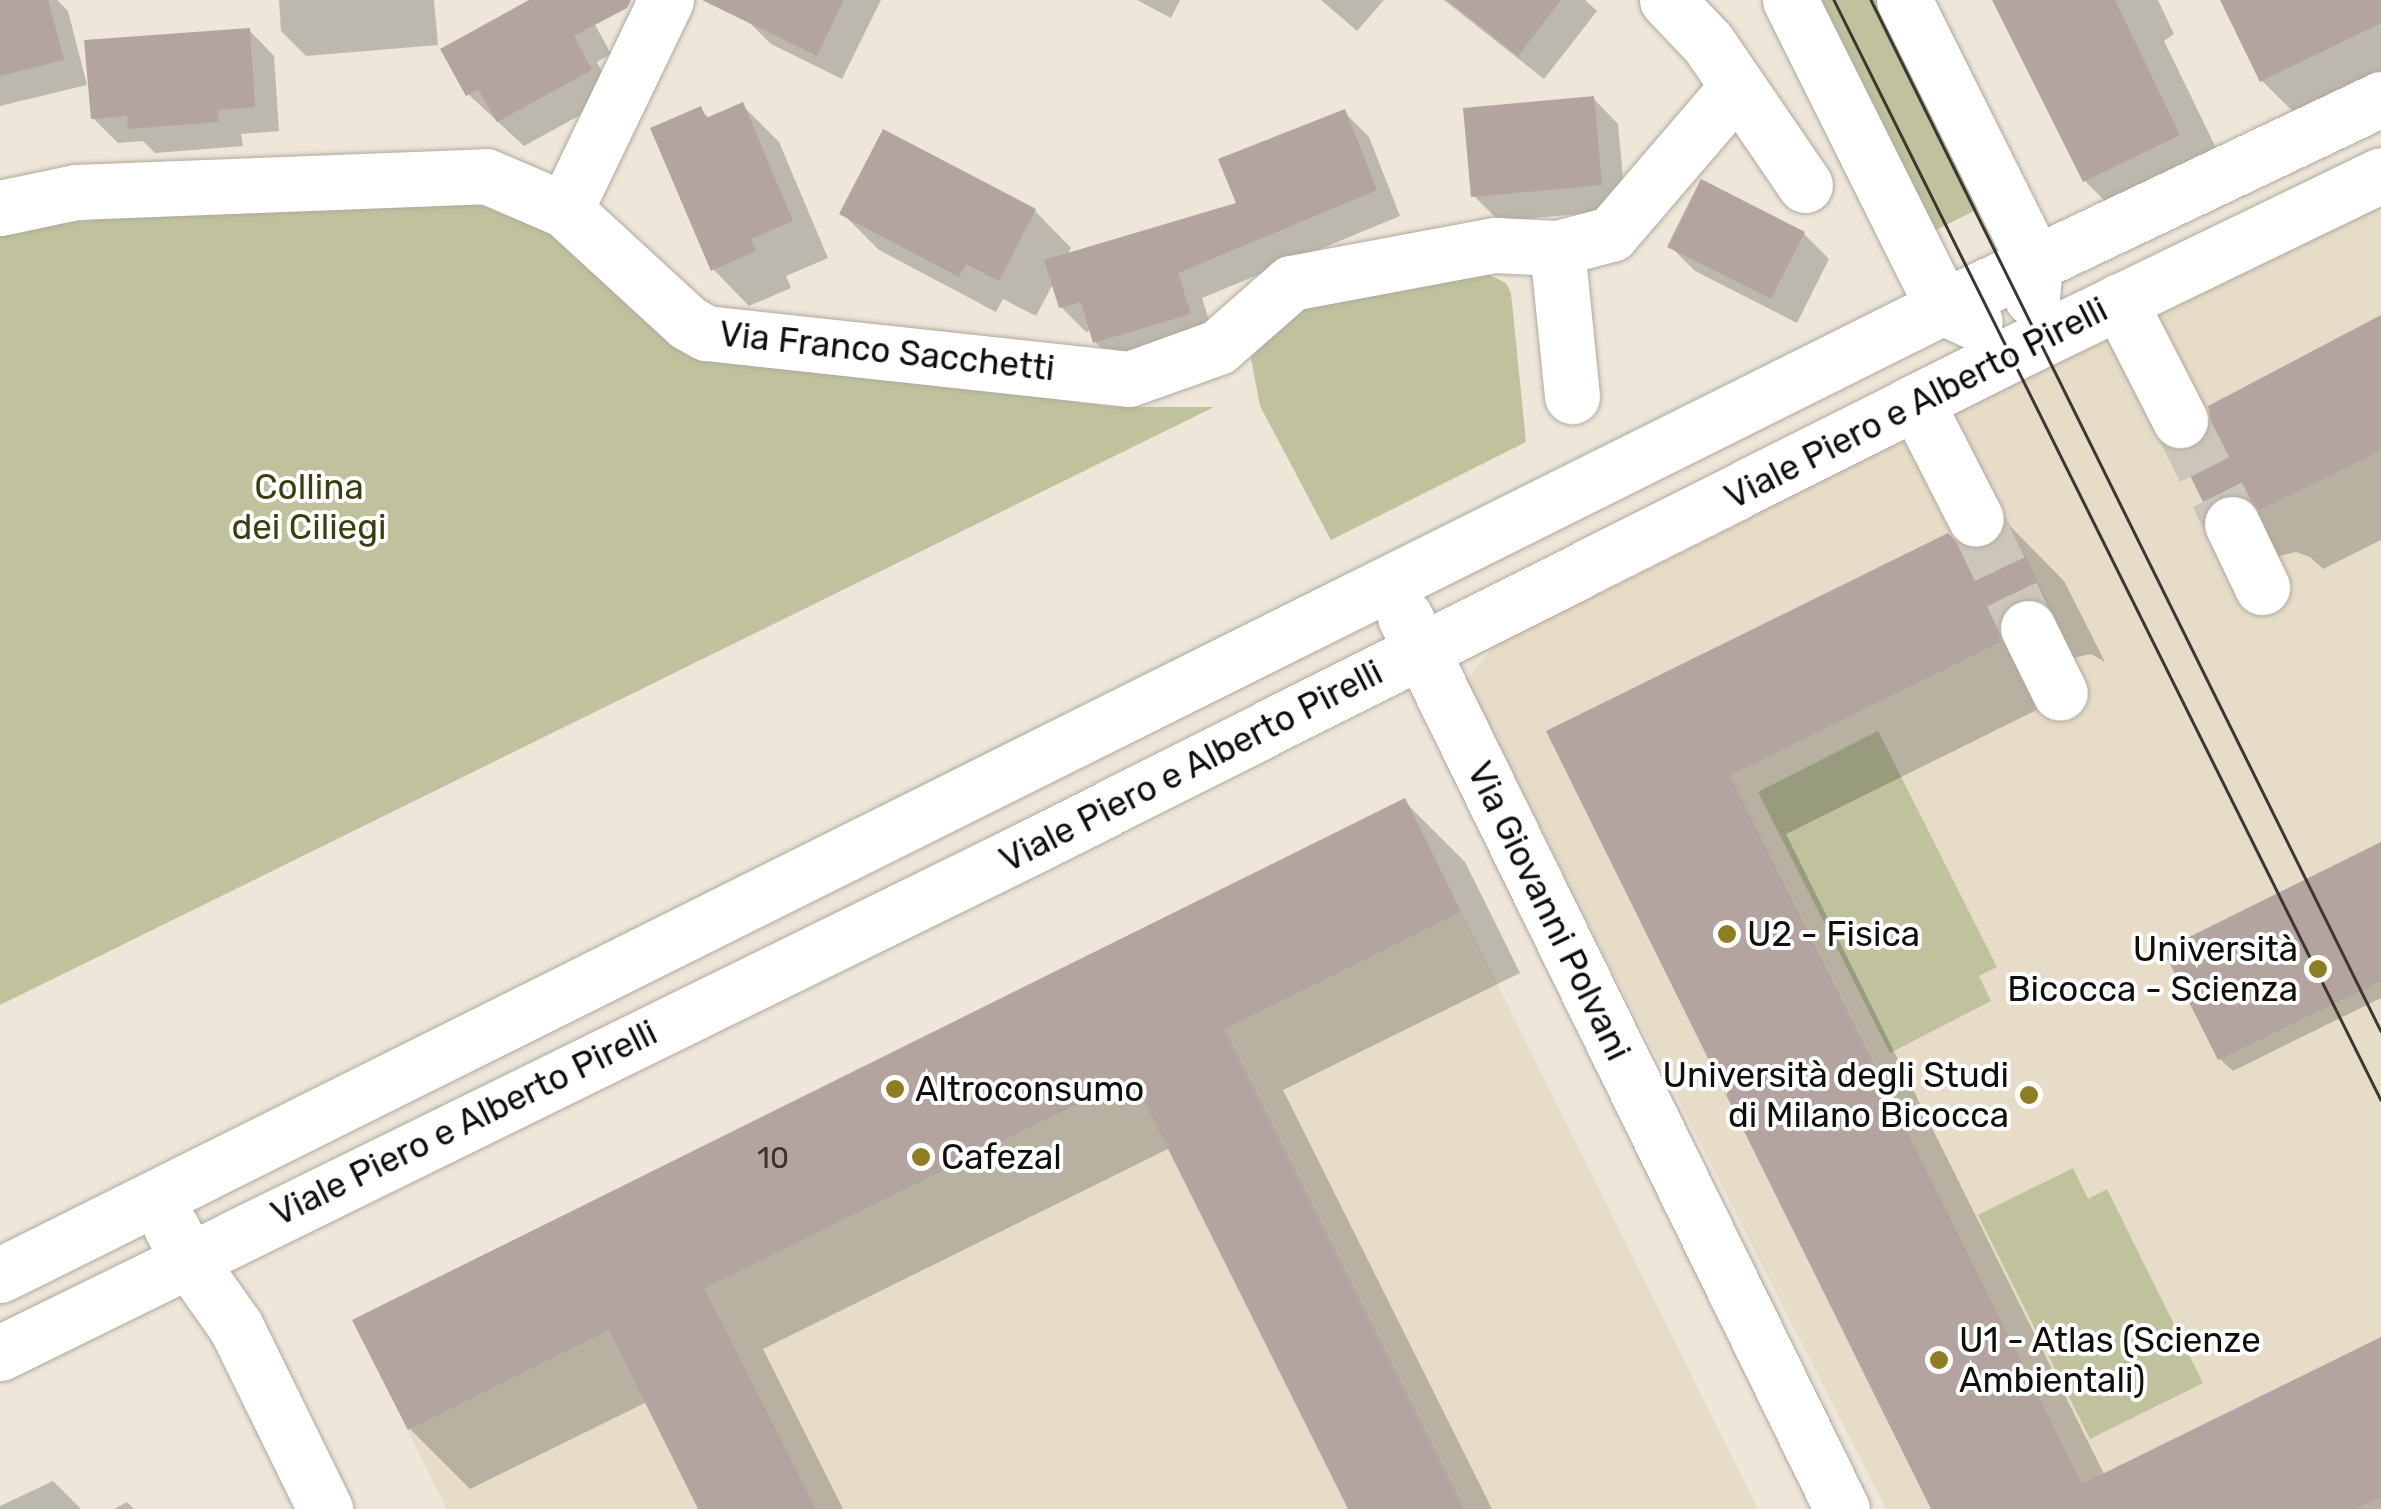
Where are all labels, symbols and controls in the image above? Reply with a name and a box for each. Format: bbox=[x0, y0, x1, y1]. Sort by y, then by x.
street label: Viale Piero e Alberto Pirelli bbox=[1717, 288, 2115, 518]
street label: Via Franco Sacchetti bbox=[717, 313, 1057, 389]
park label: Collina dei Ciliegi bbox=[231, 466, 387, 548]
street label: Viale Piero e Alberto Pirelli bbox=[992, 651, 1390, 881]
street label: Via Giovanni Polvani bbox=[1458, 755, 1640, 1067]
place label: U2 - Fisica bbox=[1747, 913, 1920, 955]
marker: U2 - Fisica bbox=[1716, 923, 1738, 945]
place label: Università Bicocca - Scienza bbox=[2007, 928, 2298, 1010]
marker: Università Bicocca - Scienza bbox=[2307, 958, 2329, 980]
street label: Viale Piero e Alberto Pirelli bbox=[264, 1011, 664, 1235]
place label: Università degli Studi di Milano Bicocca bbox=[1663, 1054, 2009, 1136]
place label: Altroconsumo bbox=[915, 1068, 1144, 1110]
marker: Altroconsumo bbox=[884, 1078, 906, 1100]
marker: Università degli Studi di Milano Bicocca bbox=[2018, 1084, 2040, 1106]
place label: Cafezal bbox=[941, 1136, 1062, 1178]
house number: 10 bbox=[757, 1140, 789, 1176]
marker: Cafezal bbox=[910, 1146, 932, 1168]
place label: U1 - Atlas (Scienze Ambientali) bbox=[1959, 1319, 2262, 1401]
marker: U1 - Atlas (Scienze Ambientali) bbox=[1928, 1349, 1950, 1371]

